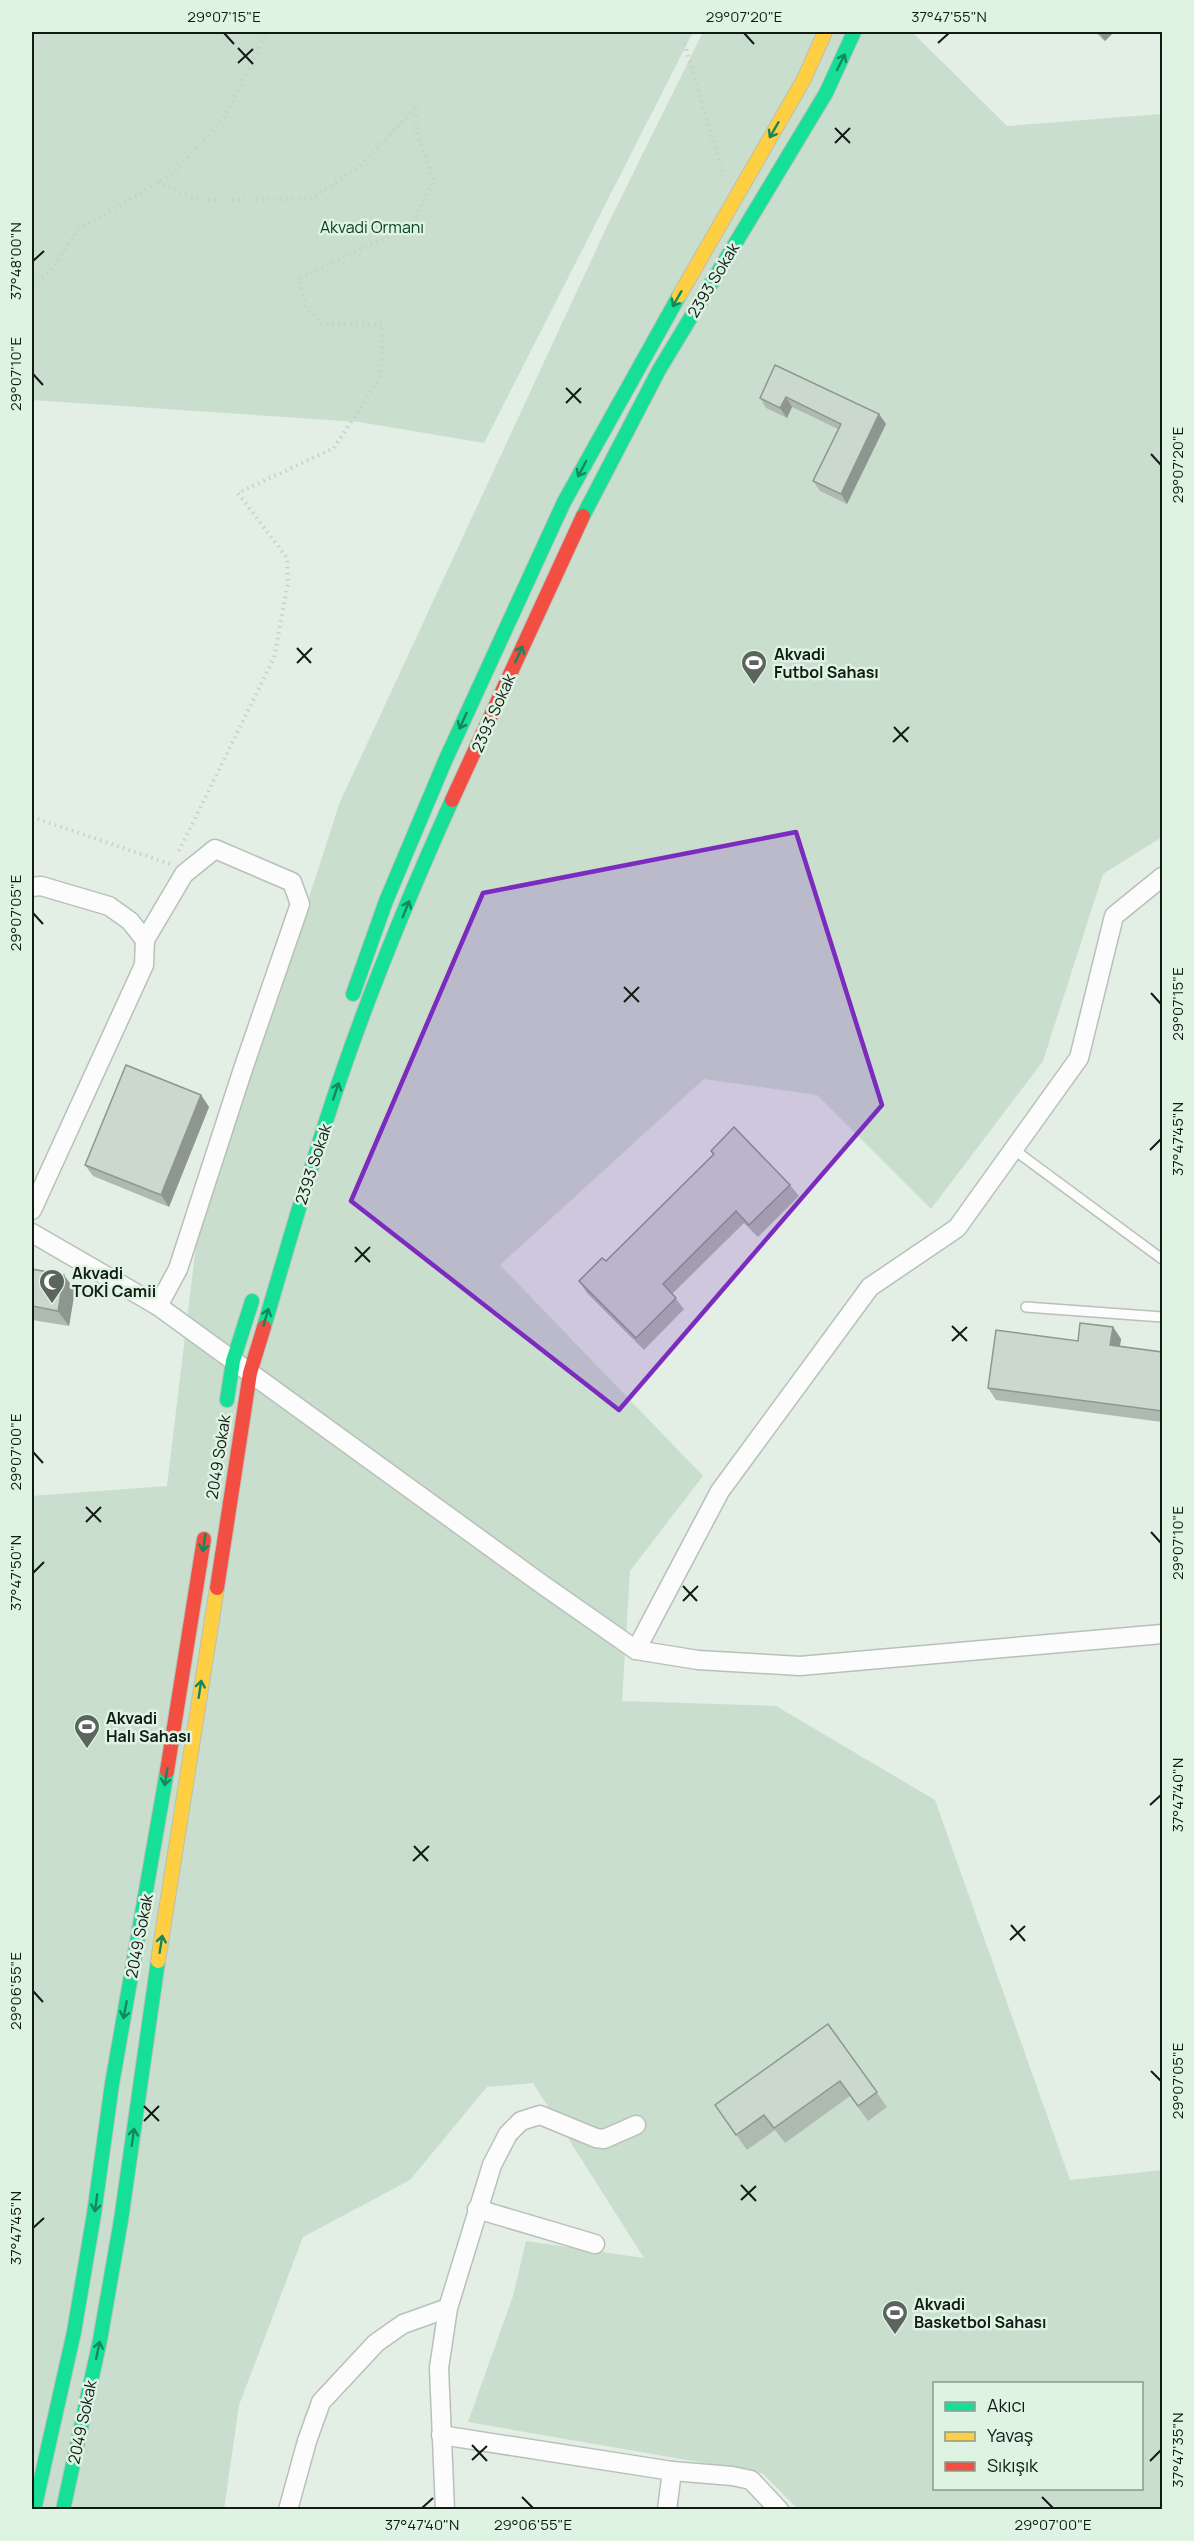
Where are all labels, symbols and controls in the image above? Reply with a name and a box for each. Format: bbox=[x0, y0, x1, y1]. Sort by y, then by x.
text: 29°07'15"E bbox=[187, 6, 261, 27]
text: 29°07'20"E bbox=[706, 6, 782, 27]
text: 37°47'55"N bbox=[911, 6, 987, 27]
one-way arrow bbox=[835, 54, 847, 72]
one-way arrow bbox=[768, 121, 780, 138]
park label: Akvadi Ormanı bbox=[320, 216, 424, 238]
text: 37°48'00"N bbox=[5, 222, 26, 300]
street label: 2393 Sokak bbox=[682, 237, 745, 322]
one-way arrow bbox=[671, 290, 683, 307]
text: 29°07'10"E bbox=[5, 337, 26, 411]
text: 29°07'20"E bbox=[1167, 427, 1188, 503]
one-way arrow bbox=[576, 460, 588, 477]
place label: Akvadi Futbol Sahası bbox=[774, 643, 879, 683]
one-way arrow bbox=[514, 645, 525, 663]
sports icon: Akvadi Futbol Sahası bbox=[739, 648, 769, 686]
street label: 2393 Sokak bbox=[466, 669, 521, 756]
one-way arrow bbox=[457, 712, 469, 730]
text: 29°07'05"E bbox=[5, 875, 26, 951]
one-way arrow bbox=[401, 900, 412, 918]
text: 29°07'15"E bbox=[1167, 967, 1188, 1041]
one-way arrow bbox=[332, 1082, 343, 1101]
text: 37°47'45"N bbox=[1167, 1102, 1188, 1176]
street label: 2393 Sokak bbox=[290, 1120, 337, 1207]
place label: Akvadi TOKİ Camii bbox=[72, 1262, 156, 1302]
mosque icon: Akvadi TOKİ Camii bbox=[37, 1267, 67, 1305]
one-way arrow bbox=[261, 1308, 272, 1327]
street label: 2049 Sokak bbox=[200, 1412, 236, 1501]
text: 29°07'00"E bbox=[5, 1413, 26, 1491]
text: 29°07'10"E bbox=[1167, 1506, 1188, 1580]
one-way arrow bbox=[198, 1532, 209, 1552]
text: 37°47'50"N bbox=[5, 1535, 26, 1611]
one-way arrow bbox=[195, 1679, 206, 1699]
place label: Akvadi Halı Sahası bbox=[106, 1707, 191, 1747]
sports icon: Akvadi Halı Sahası bbox=[72, 1712, 102, 1750]
text: 37°47'40"N bbox=[1167, 1758, 1188, 1832]
one-way arrow bbox=[160, 1766, 171, 1786]
street label: 2049 Sokak bbox=[120, 1891, 158, 1980]
one-way arrow bbox=[155, 1934, 166, 1954]
text: 29°06'55"E bbox=[5, 1952, 26, 2030]
one-way arrow bbox=[119, 2000, 130, 2019]
text: 29°07'05"E bbox=[1167, 2043, 1188, 2119]
one-way arrow bbox=[127, 2127, 138, 2147]
text: 37°47'45"N bbox=[5, 2191, 26, 2265]
one-way arrow bbox=[90, 2192, 101, 2212]
place label: Akvadi Basketbol Sahası bbox=[914, 2293, 1047, 2333]
sports icon: Akvadi Basketbol Sahası bbox=[880, 2298, 910, 2336]
one-way arrow bbox=[92, 2340, 104, 2359]
street label: 2049 Sokak bbox=[62, 2377, 102, 2466]
legend bbox=[933, 2382, 1143, 2490]
text: Akıcı bbox=[987, 2393, 1025, 2417]
text: 37°47'35"N bbox=[1167, 2412, 1188, 2488]
text: Yavaş bbox=[987, 2423, 1033, 2447]
text: Sıkışık bbox=[987, 2453, 1039, 2477]
text: 37°47'40"N bbox=[385, 2514, 459, 2535]
text: 29°06'55"E bbox=[494, 2514, 572, 2535]
text: 29°07'00"E bbox=[1014, 2514, 1092, 2535]

